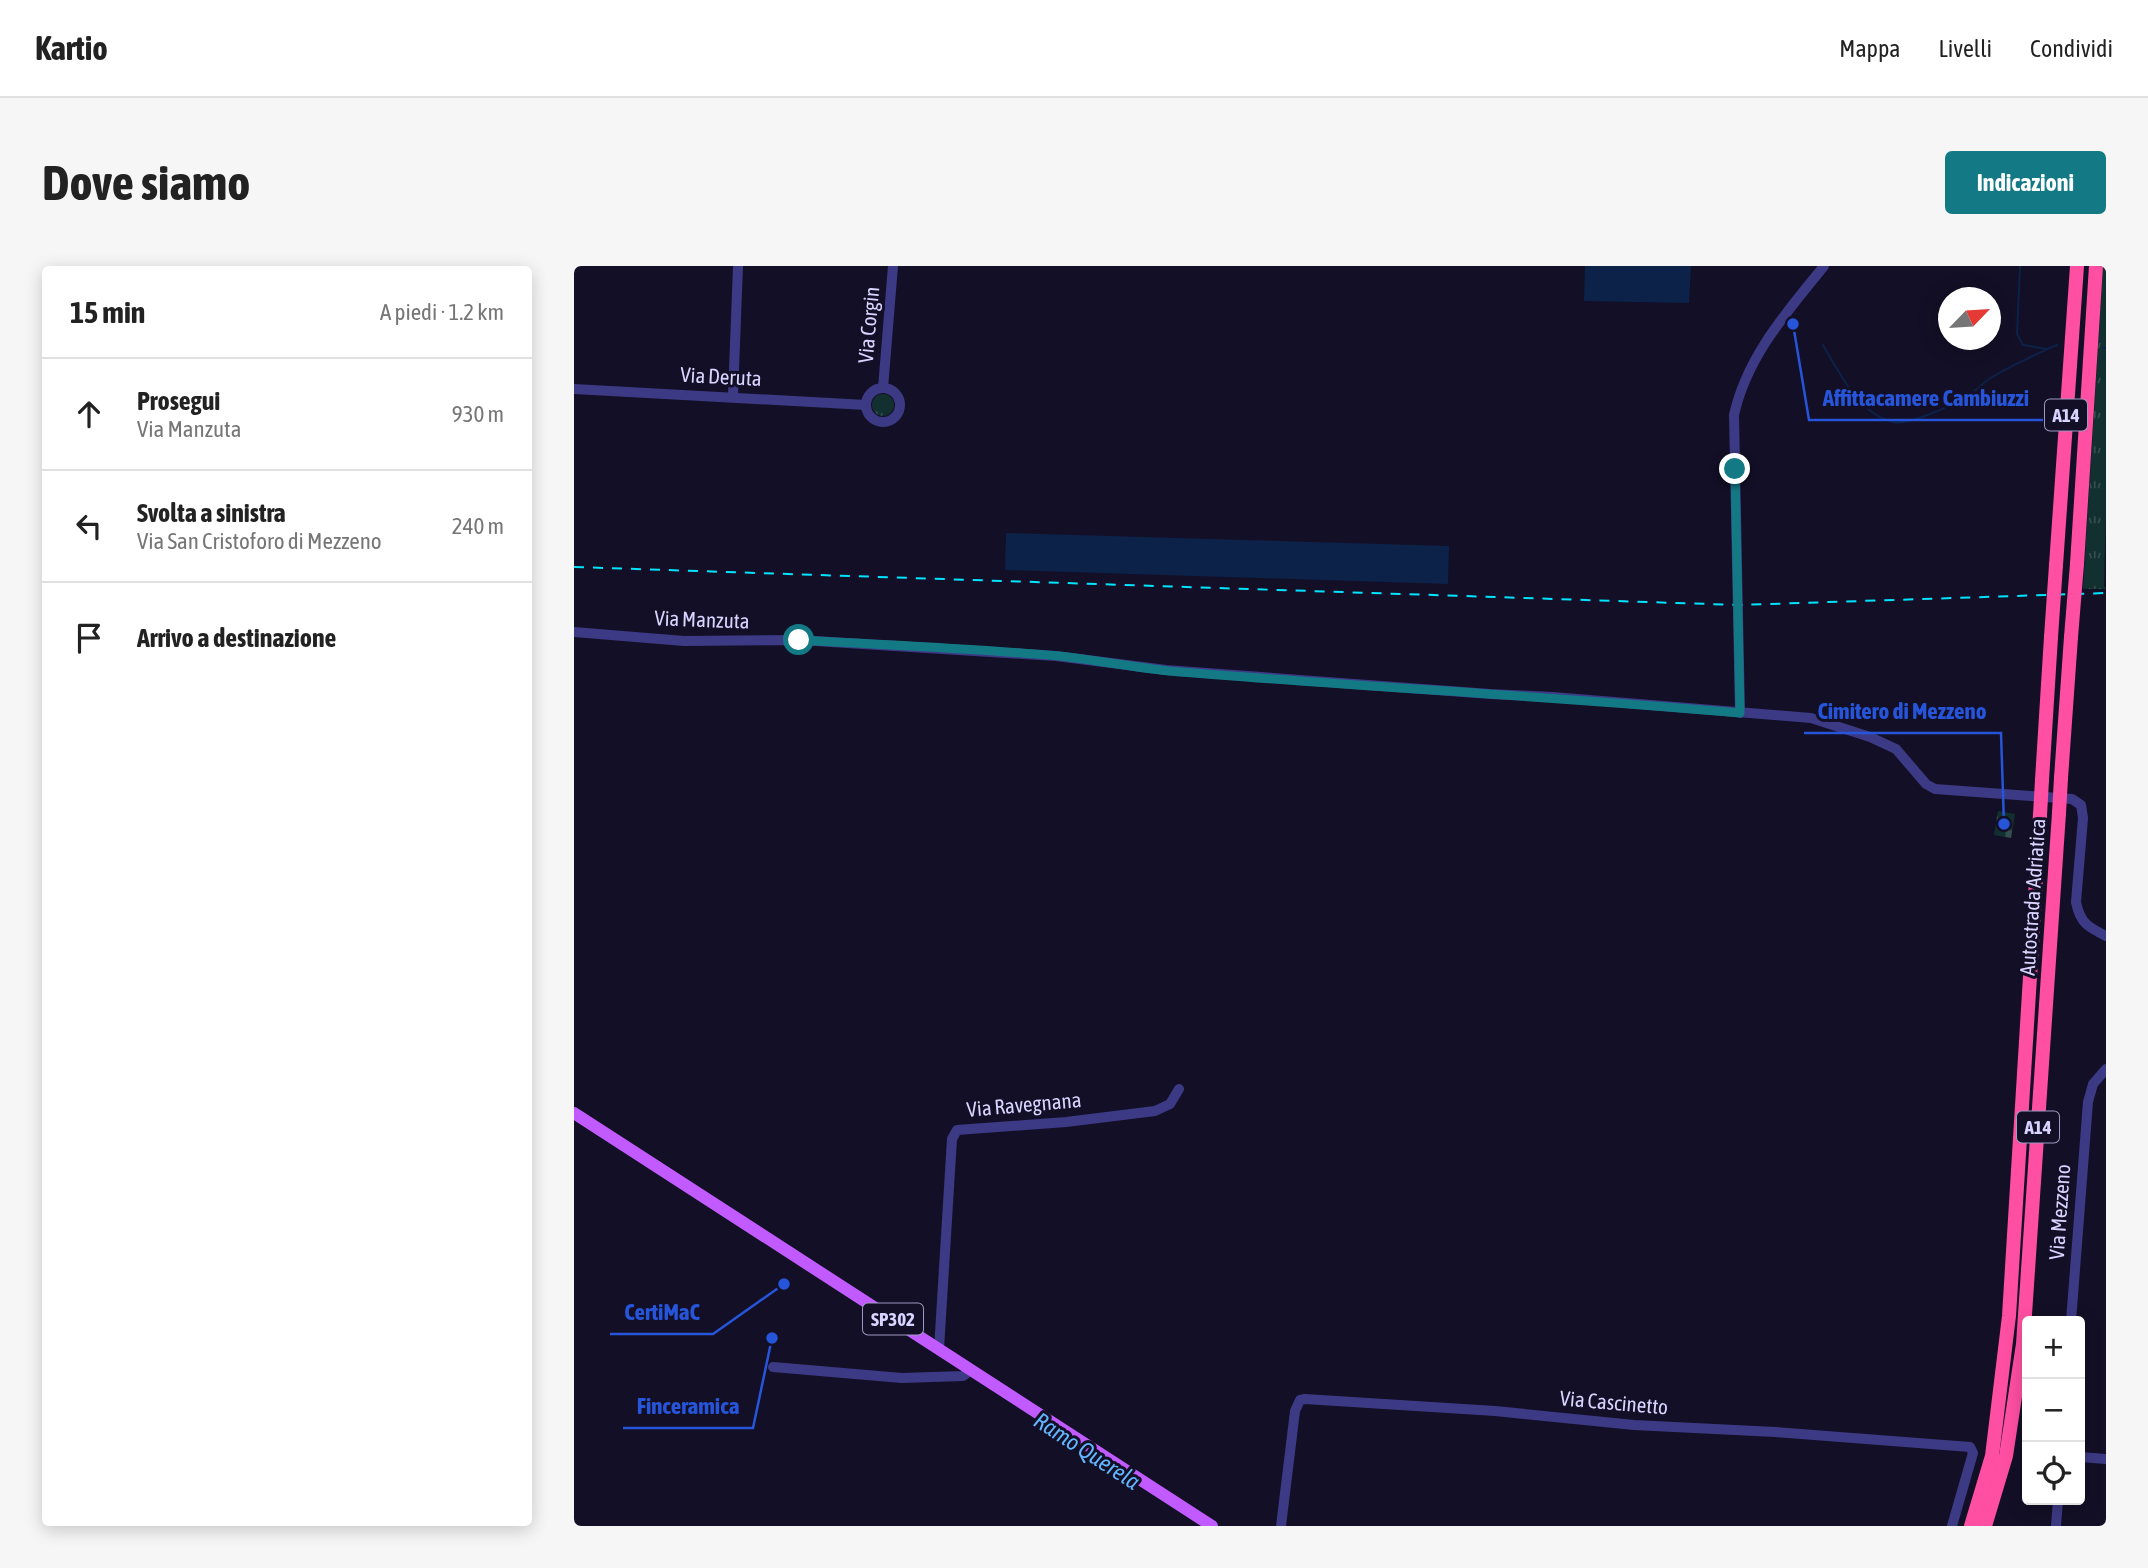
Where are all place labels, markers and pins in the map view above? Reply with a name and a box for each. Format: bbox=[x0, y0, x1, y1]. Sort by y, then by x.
callout: Affittacamere Cambiuzzi bbox=[1809, 376, 2043, 420]
callout: Cimitero di Mezzeno bbox=[1804, 689, 2001, 733]
callout: CertiMaC bbox=[610, 1290, 713, 1334]
callout: Finceramica bbox=[623, 1384, 753, 1428]

